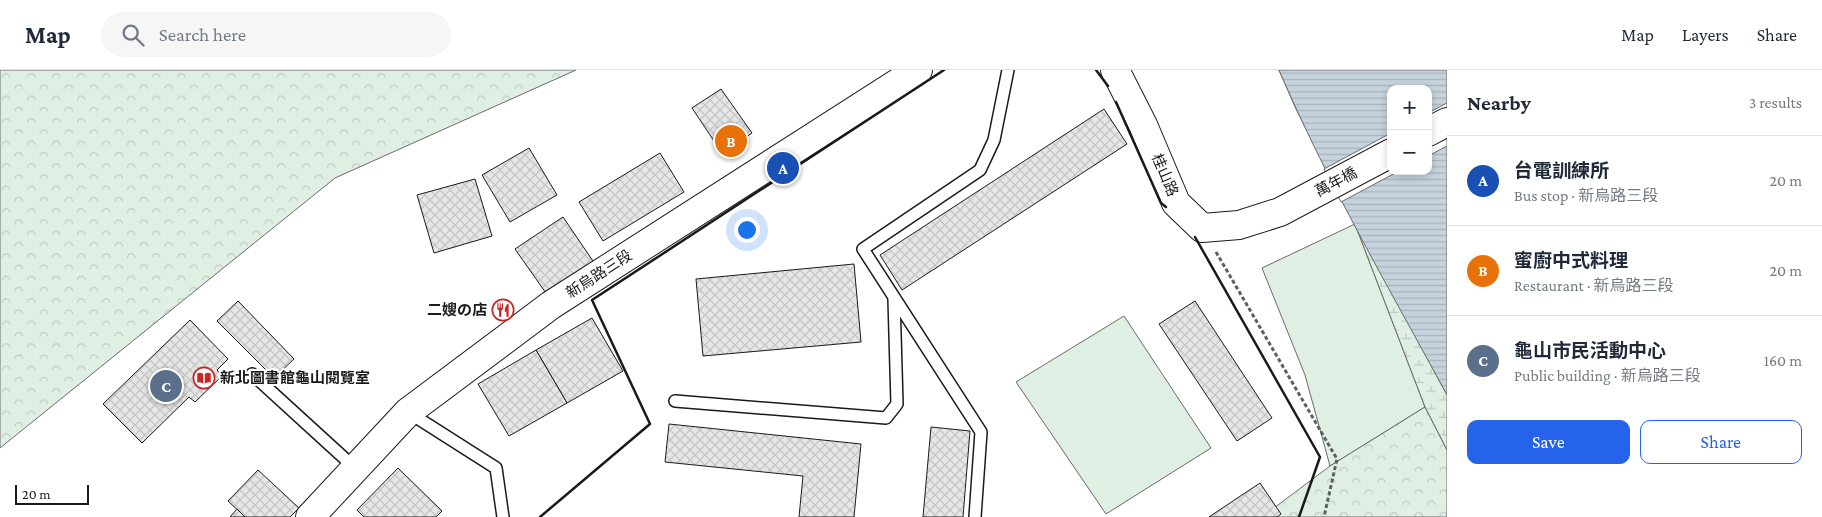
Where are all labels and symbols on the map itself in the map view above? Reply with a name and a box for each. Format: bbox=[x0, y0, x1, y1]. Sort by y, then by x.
pin: B bbox=[715, 122, 747, 160]
pin: A bbox=[767, 149, 799, 187]
street label: 桂山路 bbox=[1149, 151, 1181, 199]
street label: 萬年橋 bbox=[1312, 164, 1360, 200]
your location bbox=[734, 217, 760, 243]
street label: 新烏路三段 bbox=[563, 247, 635, 301]
restaurant icon: 二嫂の店 bbox=[491, 298, 515, 322]
place label: 二嫂の店 bbox=[427, 302, 487, 318]
library icon: 新北圖書館龜山閱覽室 bbox=[192, 366, 216, 390]
pin: C bbox=[150, 367, 182, 405]
place label: 新北圖書館龜山閱覽室 bbox=[220, 370, 370, 386]
scale bar bbox=[15, 482, 89, 505]

